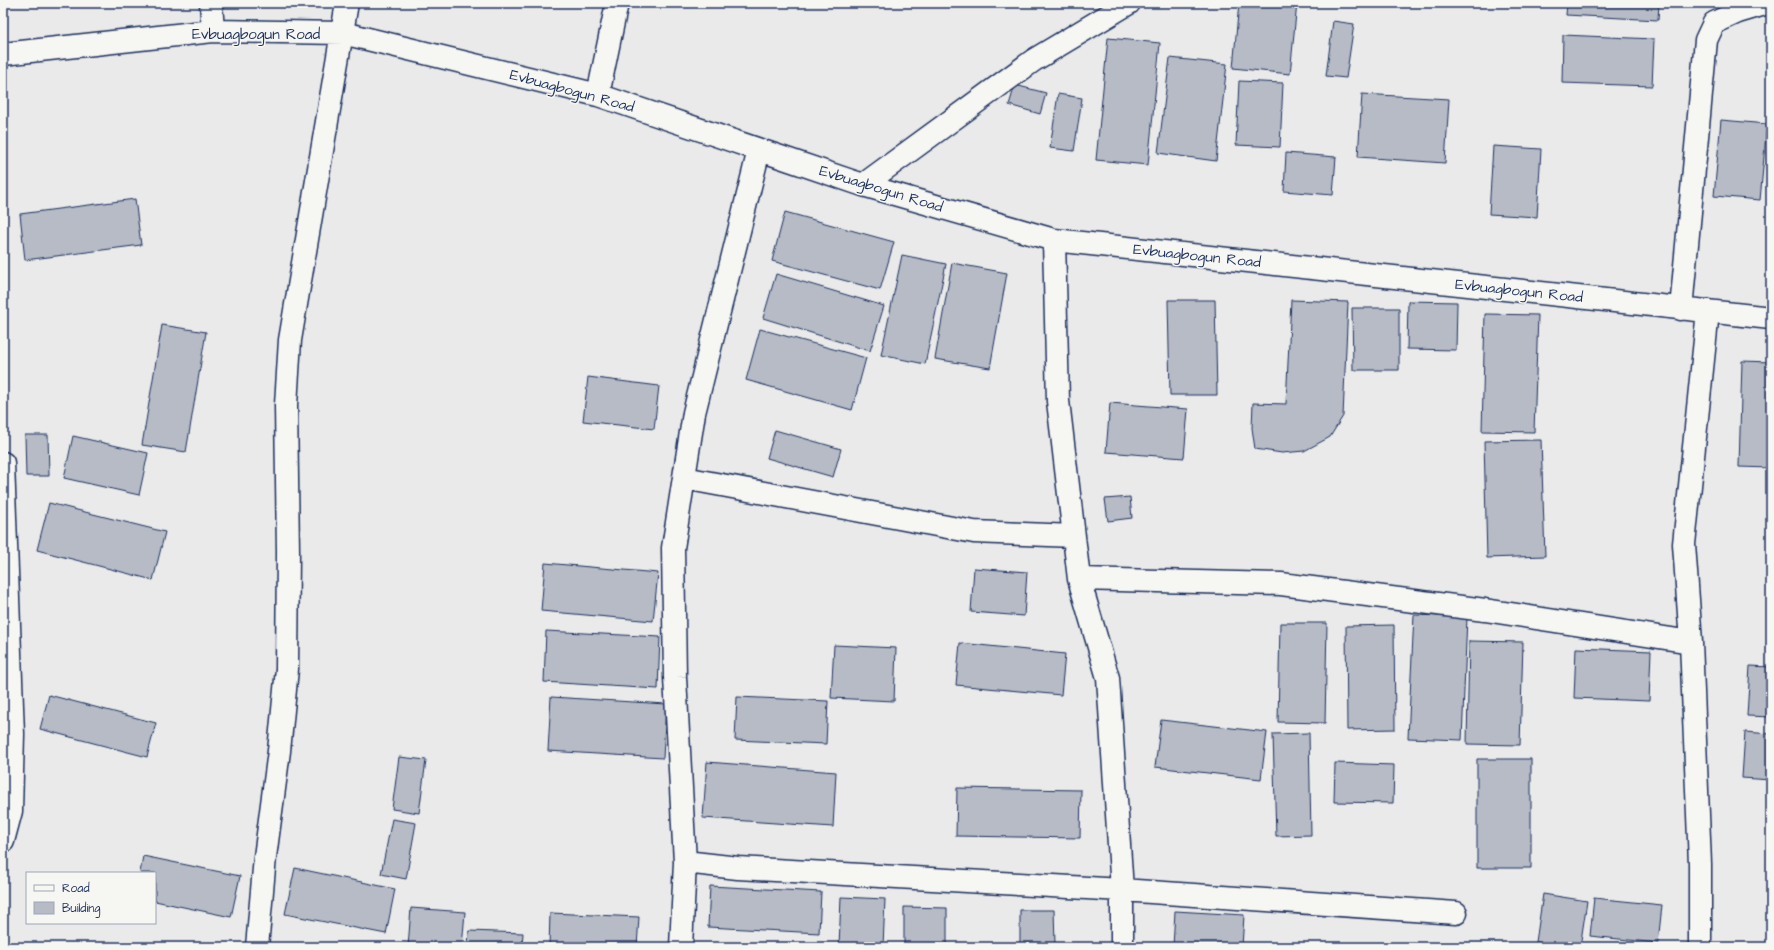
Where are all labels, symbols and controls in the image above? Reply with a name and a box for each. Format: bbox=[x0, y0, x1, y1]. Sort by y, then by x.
street label: Evbuagbogun Road bbox=[192, 24, 320, 46]
street label: Evbuagbogun Road bbox=[507, 64, 637, 119]
street label: Evbuagbogun Road bbox=[816, 160, 946, 219]
street label: Evbuagbogun Road bbox=[1132, 239, 1262, 274]
street label: Evbuagbogun Road bbox=[1454, 274, 1584, 309]
legend bbox=[26, 872, 156, 924]
text: Road bbox=[62, 880, 90, 897]
text: Building bbox=[62, 900, 100, 918]

